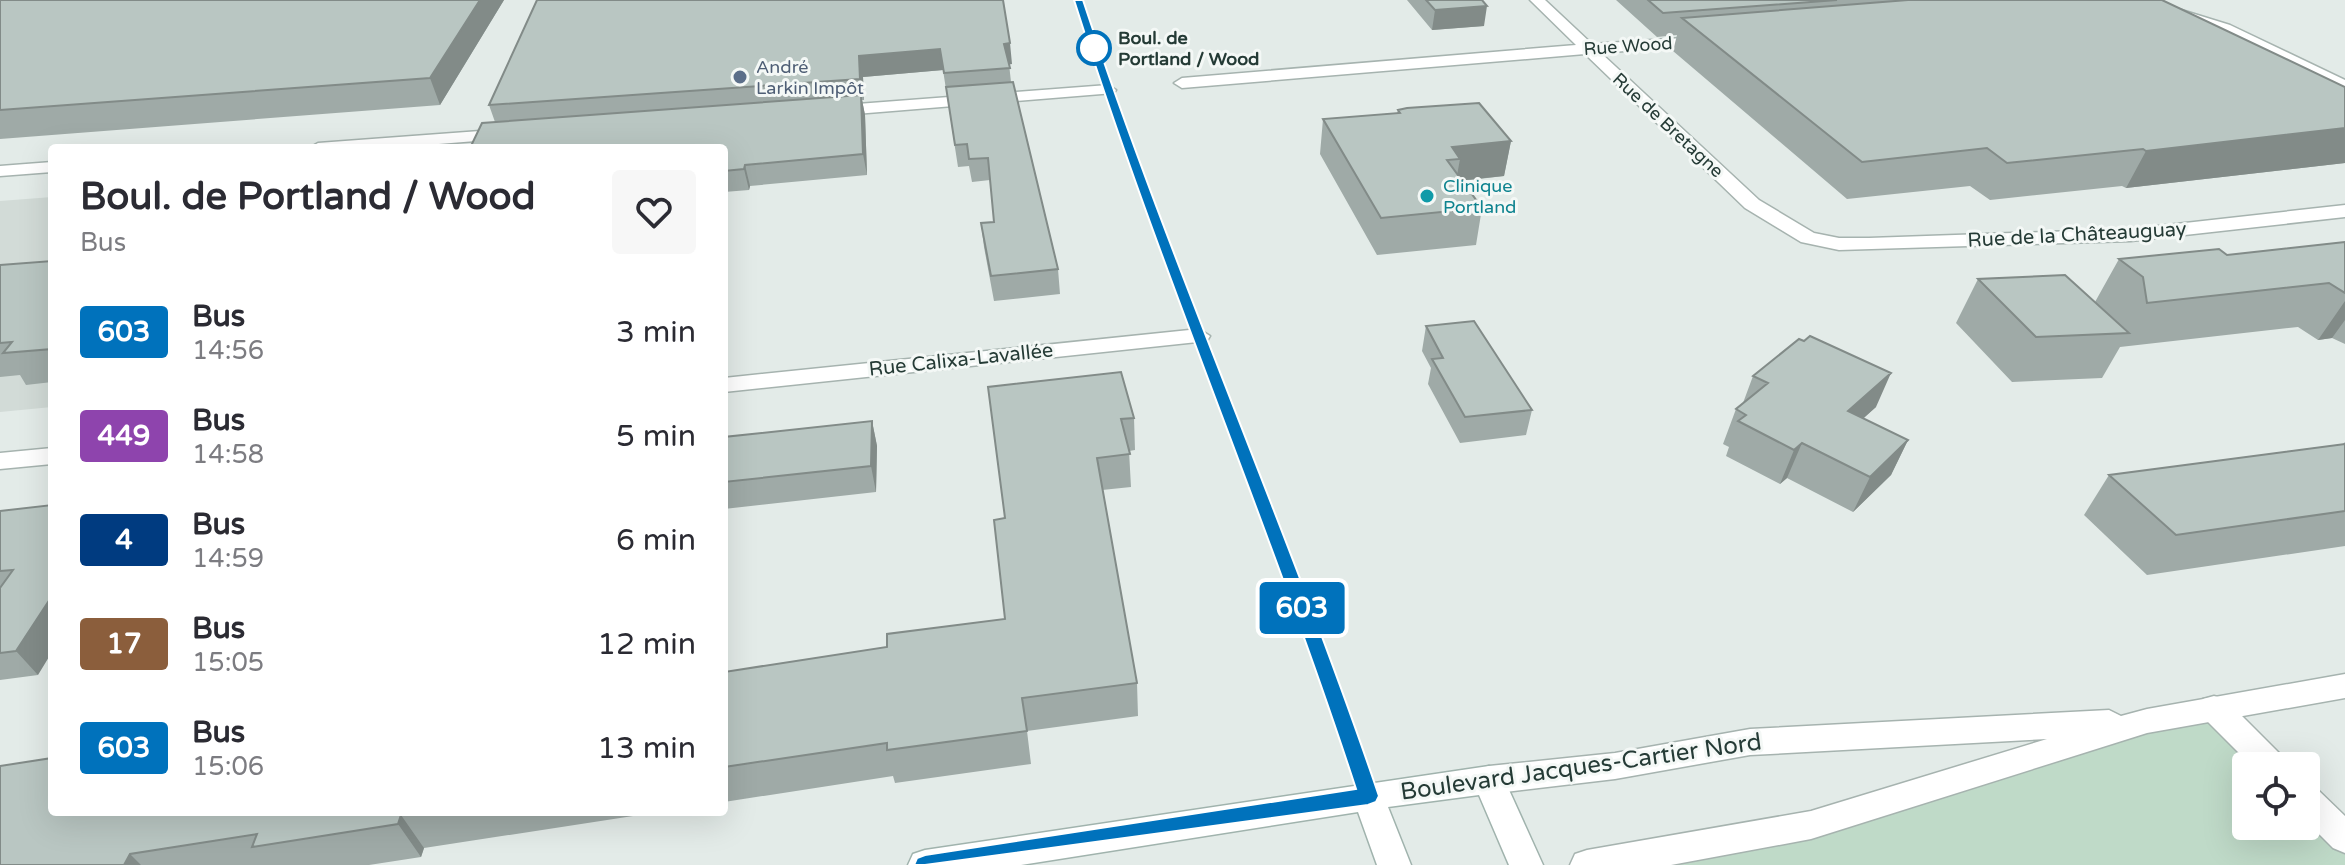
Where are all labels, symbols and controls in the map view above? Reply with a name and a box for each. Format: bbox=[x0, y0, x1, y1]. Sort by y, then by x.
place label: Boul. de Portland / Wood bbox=[1118, 27, 1259, 70]
marker: Boul. de Portland / Wood bbox=[1077, 31, 1111, 65]
street label: Rue Wood bbox=[1583, 32, 1673, 60]
place label: André Larkin Impôt bbox=[756, 56, 864, 99]
marker: André Larkin Impôt bbox=[731, 68, 749, 86]
street label: Rue de Bretagne bbox=[1608, 68, 1728, 182]
button: heart bbox=[612, 170, 696, 254]
text: Boul. de Portland / Wood bbox=[80, 174, 536, 220]
place label: Clinique Portland bbox=[1443, 175, 1516, 218]
marker: Clinique Portland bbox=[1418, 187, 1436, 205]
street label: Rue de la Châteauguay bbox=[1967, 217, 2187, 253]
text: Bus bbox=[80, 227, 126, 258]
text: Bus bbox=[192, 298, 245, 335]
text: 3 min bbox=[616, 314, 696, 351]
text: 603 bbox=[98, 315, 150, 349]
text: 14:56 bbox=[192, 335, 264, 366]
street label: Rue Calixa-Lavallée bbox=[868, 338, 1054, 382]
text: Bus bbox=[192, 402, 245, 439]
text: 5 min bbox=[616, 418, 696, 455]
text: 449 bbox=[98, 419, 150, 453]
text: 14:58 bbox=[192, 439, 264, 470]
text: Bus bbox=[192, 506, 245, 543]
text: 6 min bbox=[616, 522, 696, 559]
text: 4 bbox=[115, 523, 133, 557]
text: 14:59 bbox=[192, 543, 264, 574]
line badge: 603 bbox=[1256, 582, 1348, 634]
text: 603 bbox=[1276, 591, 1328, 625]
text: Bus bbox=[192, 610, 245, 647]
text: 12 min bbox=[597, 626, 696, 663]
text: 17 bbox=[106, 627, 142, 661]
text: 15:05 bbox=[192, 647, 264, 678]
text: Bus bbox=[192, 714, 245, 751]
street label: Boulevard Jacques-Cartier Nord bbox=[1399, 727, 1763, 807]
text: 13 min bbox=[597, 730, 696, 767]
text: 603 bbox=[98, 731, 150, 765]
text: 15:06 bbox=[192, 751, 264, 782]
map controls bbox=[2232, 752, 2320, 840]
button: locate bbox=[2232, 752, 2320, 840]

